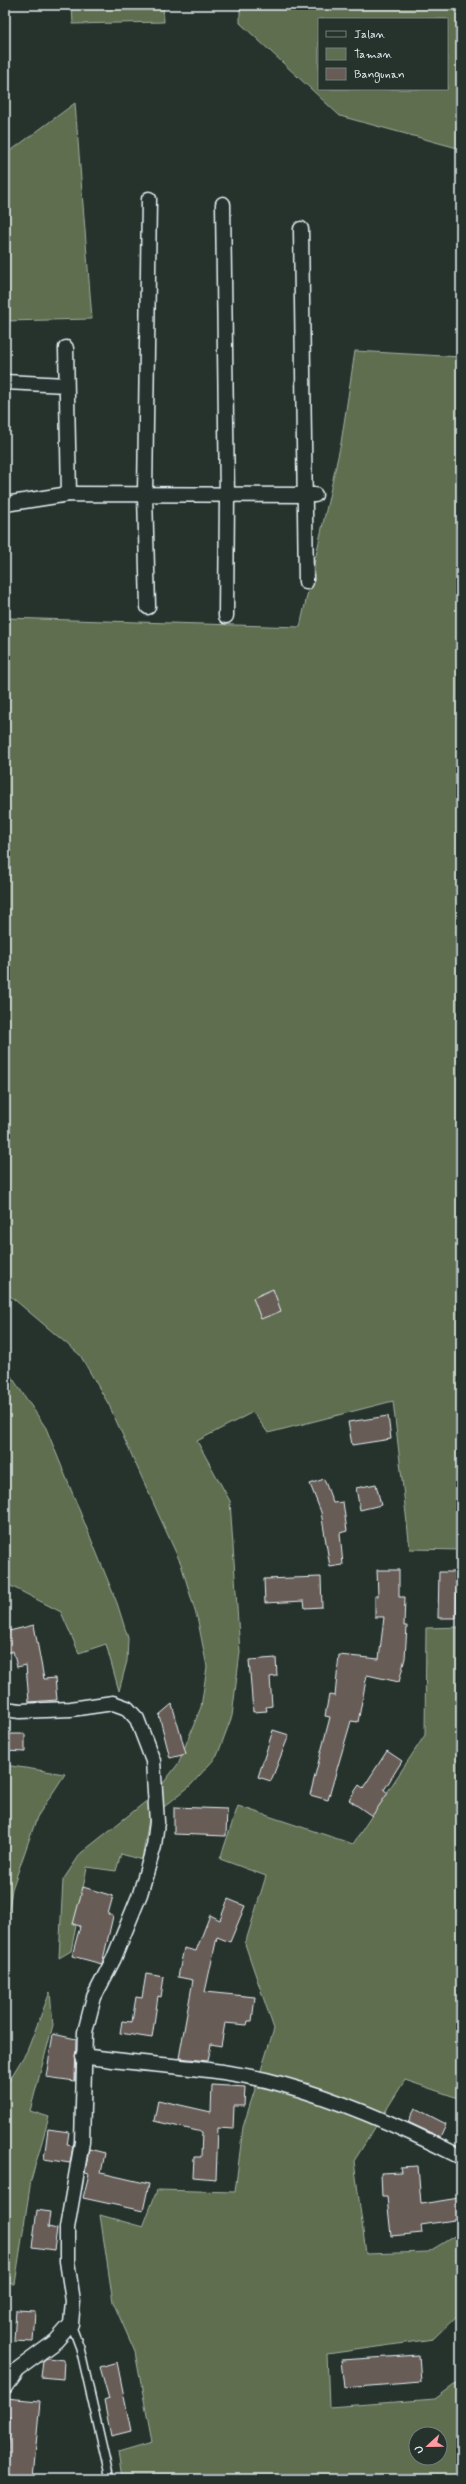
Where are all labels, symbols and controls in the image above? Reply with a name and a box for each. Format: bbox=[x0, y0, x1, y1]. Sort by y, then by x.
legend bbox=[318, 18, 448, 90]
text: Jalan bbox=[354, 27, 386, 43]
text: Taman bbox=[354, 47, 393, 63]
text: Bangunan bbox=[354, 67, 405, 83]
north arrow bbox=[408, 2426, 448, 2466]
text: U bbox=[412, 2443, 427, 2455]

